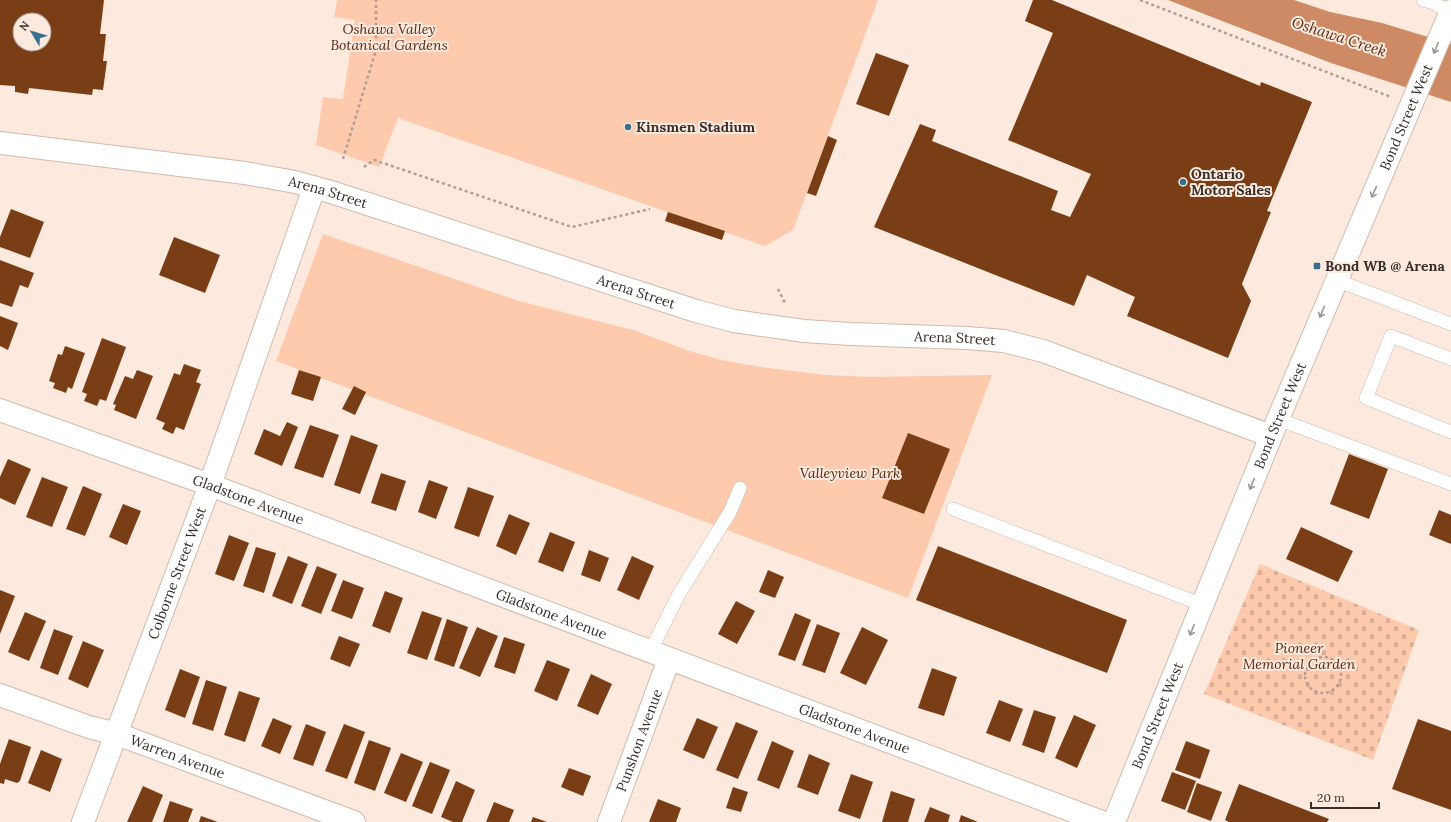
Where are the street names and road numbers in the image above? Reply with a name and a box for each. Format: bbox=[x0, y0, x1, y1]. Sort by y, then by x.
street label: Bond Street West bbox=[1376, 61, 1437, 173]
street label: Arena Street bbox=[286, 172, 370, 212]
street label: Arena Street bbox=[594, 270, 678, 313]
street label: Arena Street bbox=[913, 327, 997, 349]
street label: Bond Street West bbox=[1250, 359, 1310, 471]
street label: Gladstone Avenue bbox=[190, 471, 307, 529]
street label: Colborne Street West bbox=[144, 504, 210, 642]
street label: Gladstone Avenue bbox=[493, 585, 610, 643]
street label: Bond Street West bbox=[1128, 659, 1187, 772]
street label: Punshon Avenue bbox=[612, 686, 666, 794]
street label: Gladstone Avenue bbox=[796, 699, 913, 758]
street label: Warren Avenue bbox=[128, 731, 228, 782]

